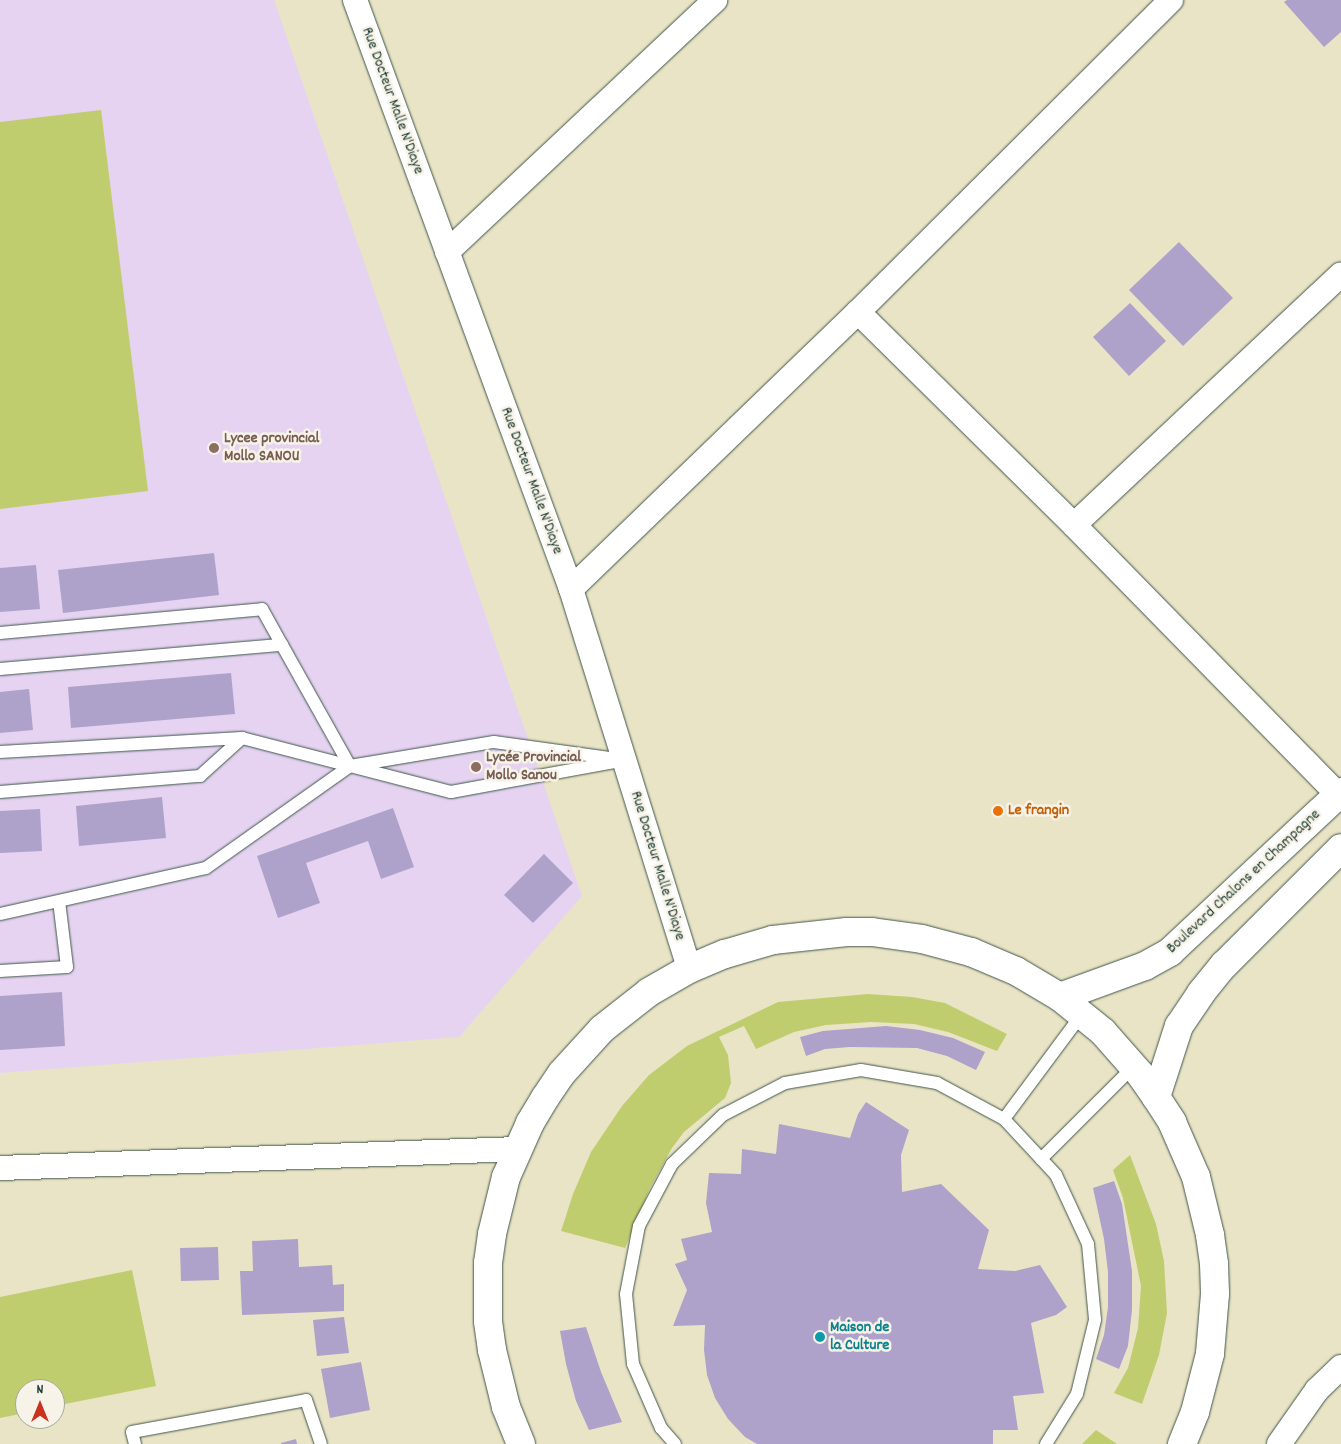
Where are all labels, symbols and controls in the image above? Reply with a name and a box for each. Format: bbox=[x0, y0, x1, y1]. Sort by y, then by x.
street label: Rue Docteur Malle N'Diaye bbox=[356, 25, 428, 177]
street label: Rue Docteur Malle N'Diaye bbox=[495, 405, 567, 557]
place label: Lycee provincial Mollo SANOU bbox=[224, 429, 319, 467]
marker: Lycee provincial Mollo SANOU bbox=[208, 442, 220, 454]
place label: Lycée Provincial Mollo Sanou bbox=[486, 748, 581, 786]
marker: Lycée Provincial Mollo Sanou bbox=[470, 761, 482, 773]
street label: Rue Docteur Malle N'Diaye bbox=[625, 789, 689, 943]
place label: Le frangin bbox=[1008, 801, 1069, 821]
marker: Le frangin bbox=[992, 805, 1004, 817]
street label: Boulevard Chalons en Champagne bbox=[1163, 806, 1325, 958]
place label: Maison de la Culture bbox=[830, 1318, 889, 1356]
marker: Maison de la Culture bbox=[814, 1331, 826, 1343]
north arrow bbox=[15, 1379, 65, 1429]
text: N bbox=[37, 1380, 43, 1400]

